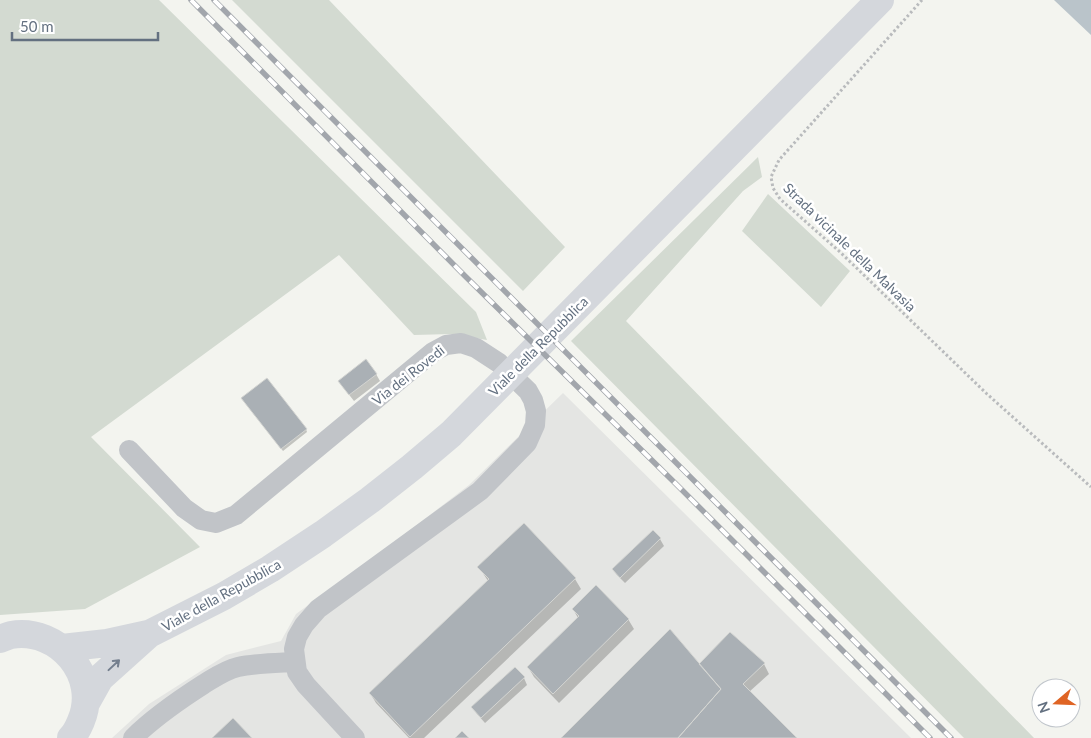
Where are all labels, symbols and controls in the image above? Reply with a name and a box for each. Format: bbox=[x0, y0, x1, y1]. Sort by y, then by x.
scale bar bbox=[12, 10, 159, 42]
text: 50 m bbox=[20, 17, 54, 35]
street label: Strada vicinale della Malvasia bbox=[780, 179, 920, 315]
street label: Viale della Repubblica bbox=[485, 293, 591, 399]
street label: Via dei Rovedi bbox=[368, 341, 448, 409]
street label: Viale della Repubblica bbox=[158, 555, 284, 635]
one-way arrow bbox=[107, 659, 120, 671]
north arrow bbox=[1031, 678, 1081, 728]
text: N bbox=[1033, 700, 1053, 715]

